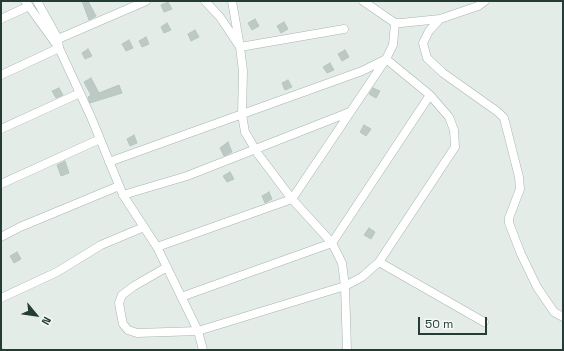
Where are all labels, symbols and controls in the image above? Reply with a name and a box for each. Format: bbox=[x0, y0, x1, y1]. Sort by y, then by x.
north arrow bbox=[16, 295, 56, 335]
scale bar bbox=[420, 309, 489, 335]
text: N bbox=[39, 314, 54, 327]
text: 50 m bbox=[425, 316, 453, 332]

